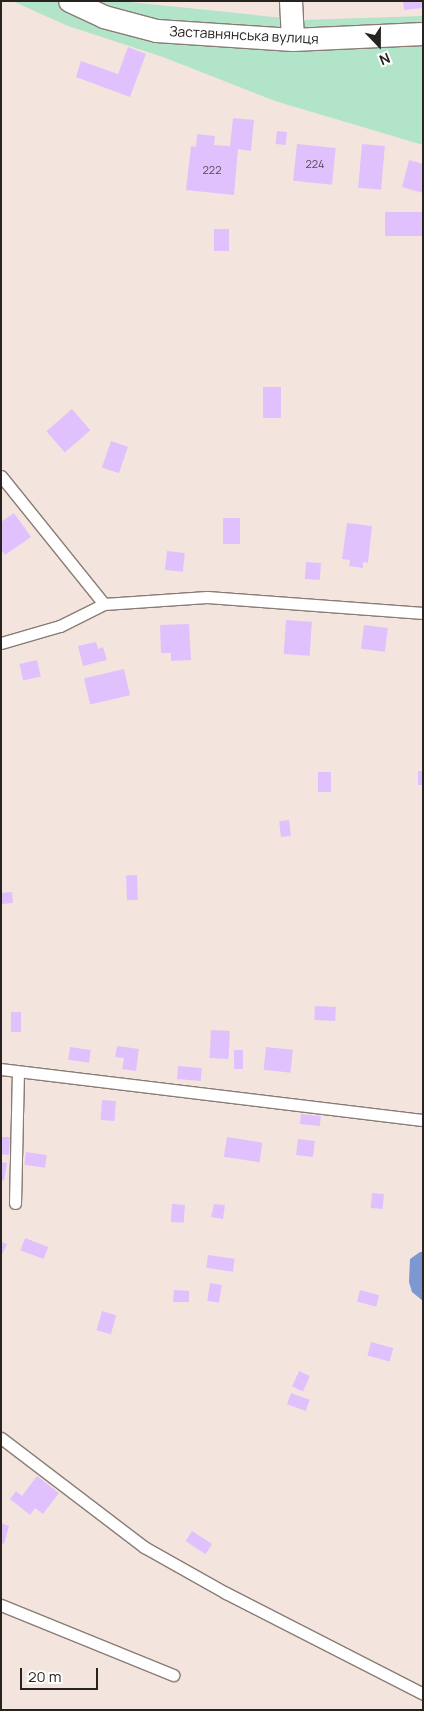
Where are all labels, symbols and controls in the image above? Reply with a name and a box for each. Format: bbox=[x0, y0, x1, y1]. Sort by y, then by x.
north arrow bbox=[354, 20, 404, 70]
street label: Заставнянська вулиця bbox=[169, 23, 319, 47]
text: N bbox=[377, 49, 393, 70]
house number: 224 bbox=[306, 157, 324, 171]
house number: 222 bbox=[203, 163, 221, 177]
scale bar bbox=[22, 1658, 100, 1690]
text: 20 m bbox=[28, 1666, 61, 1687]

